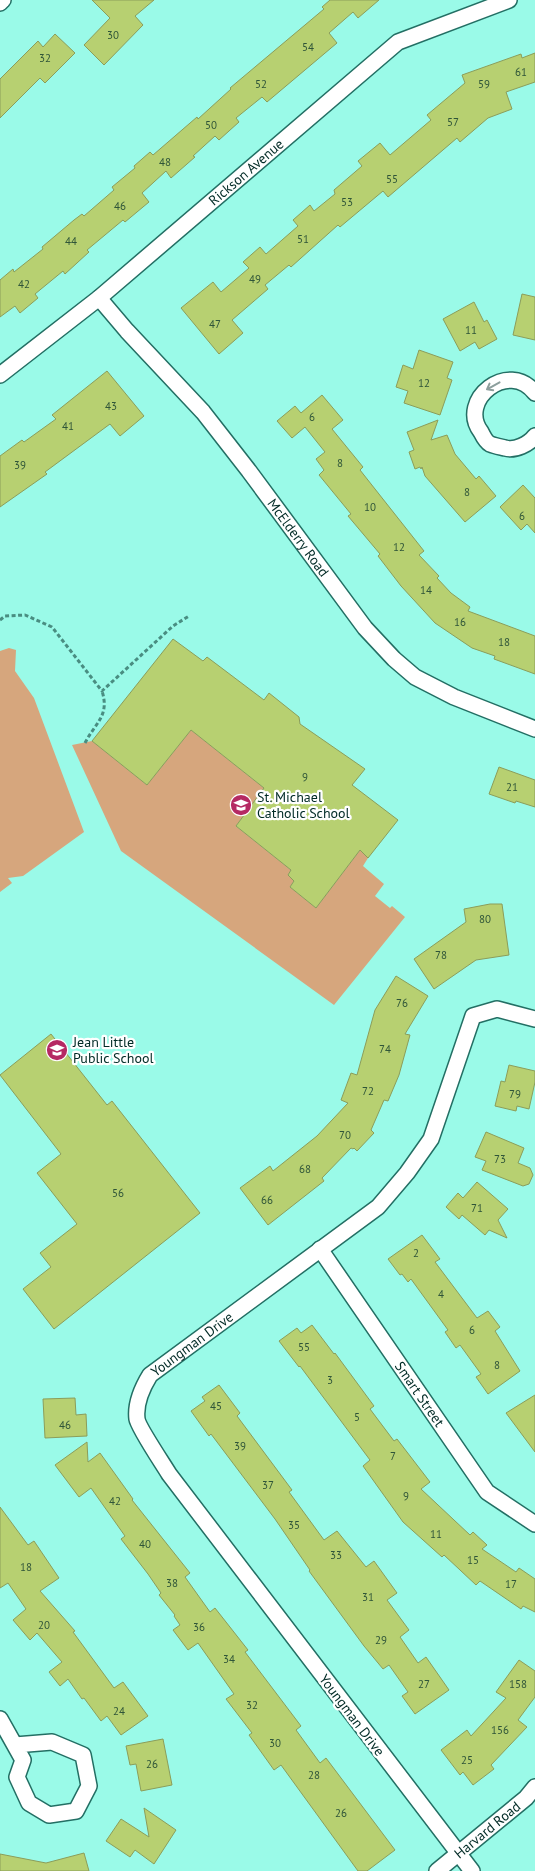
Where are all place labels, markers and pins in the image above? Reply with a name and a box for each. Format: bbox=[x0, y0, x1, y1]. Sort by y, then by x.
place label: St. Michael Catholic School bbox=[257, 788, 350, 822]
school or university icon: St. Michael Catholic School bbox=[229, 793, 253, 817]
place label: Jean Little Public School bbox=[72, 1033, 154, 1067]
school or university icon: Jean Little Public School bbox=[45, 1038, 69, 1062]

